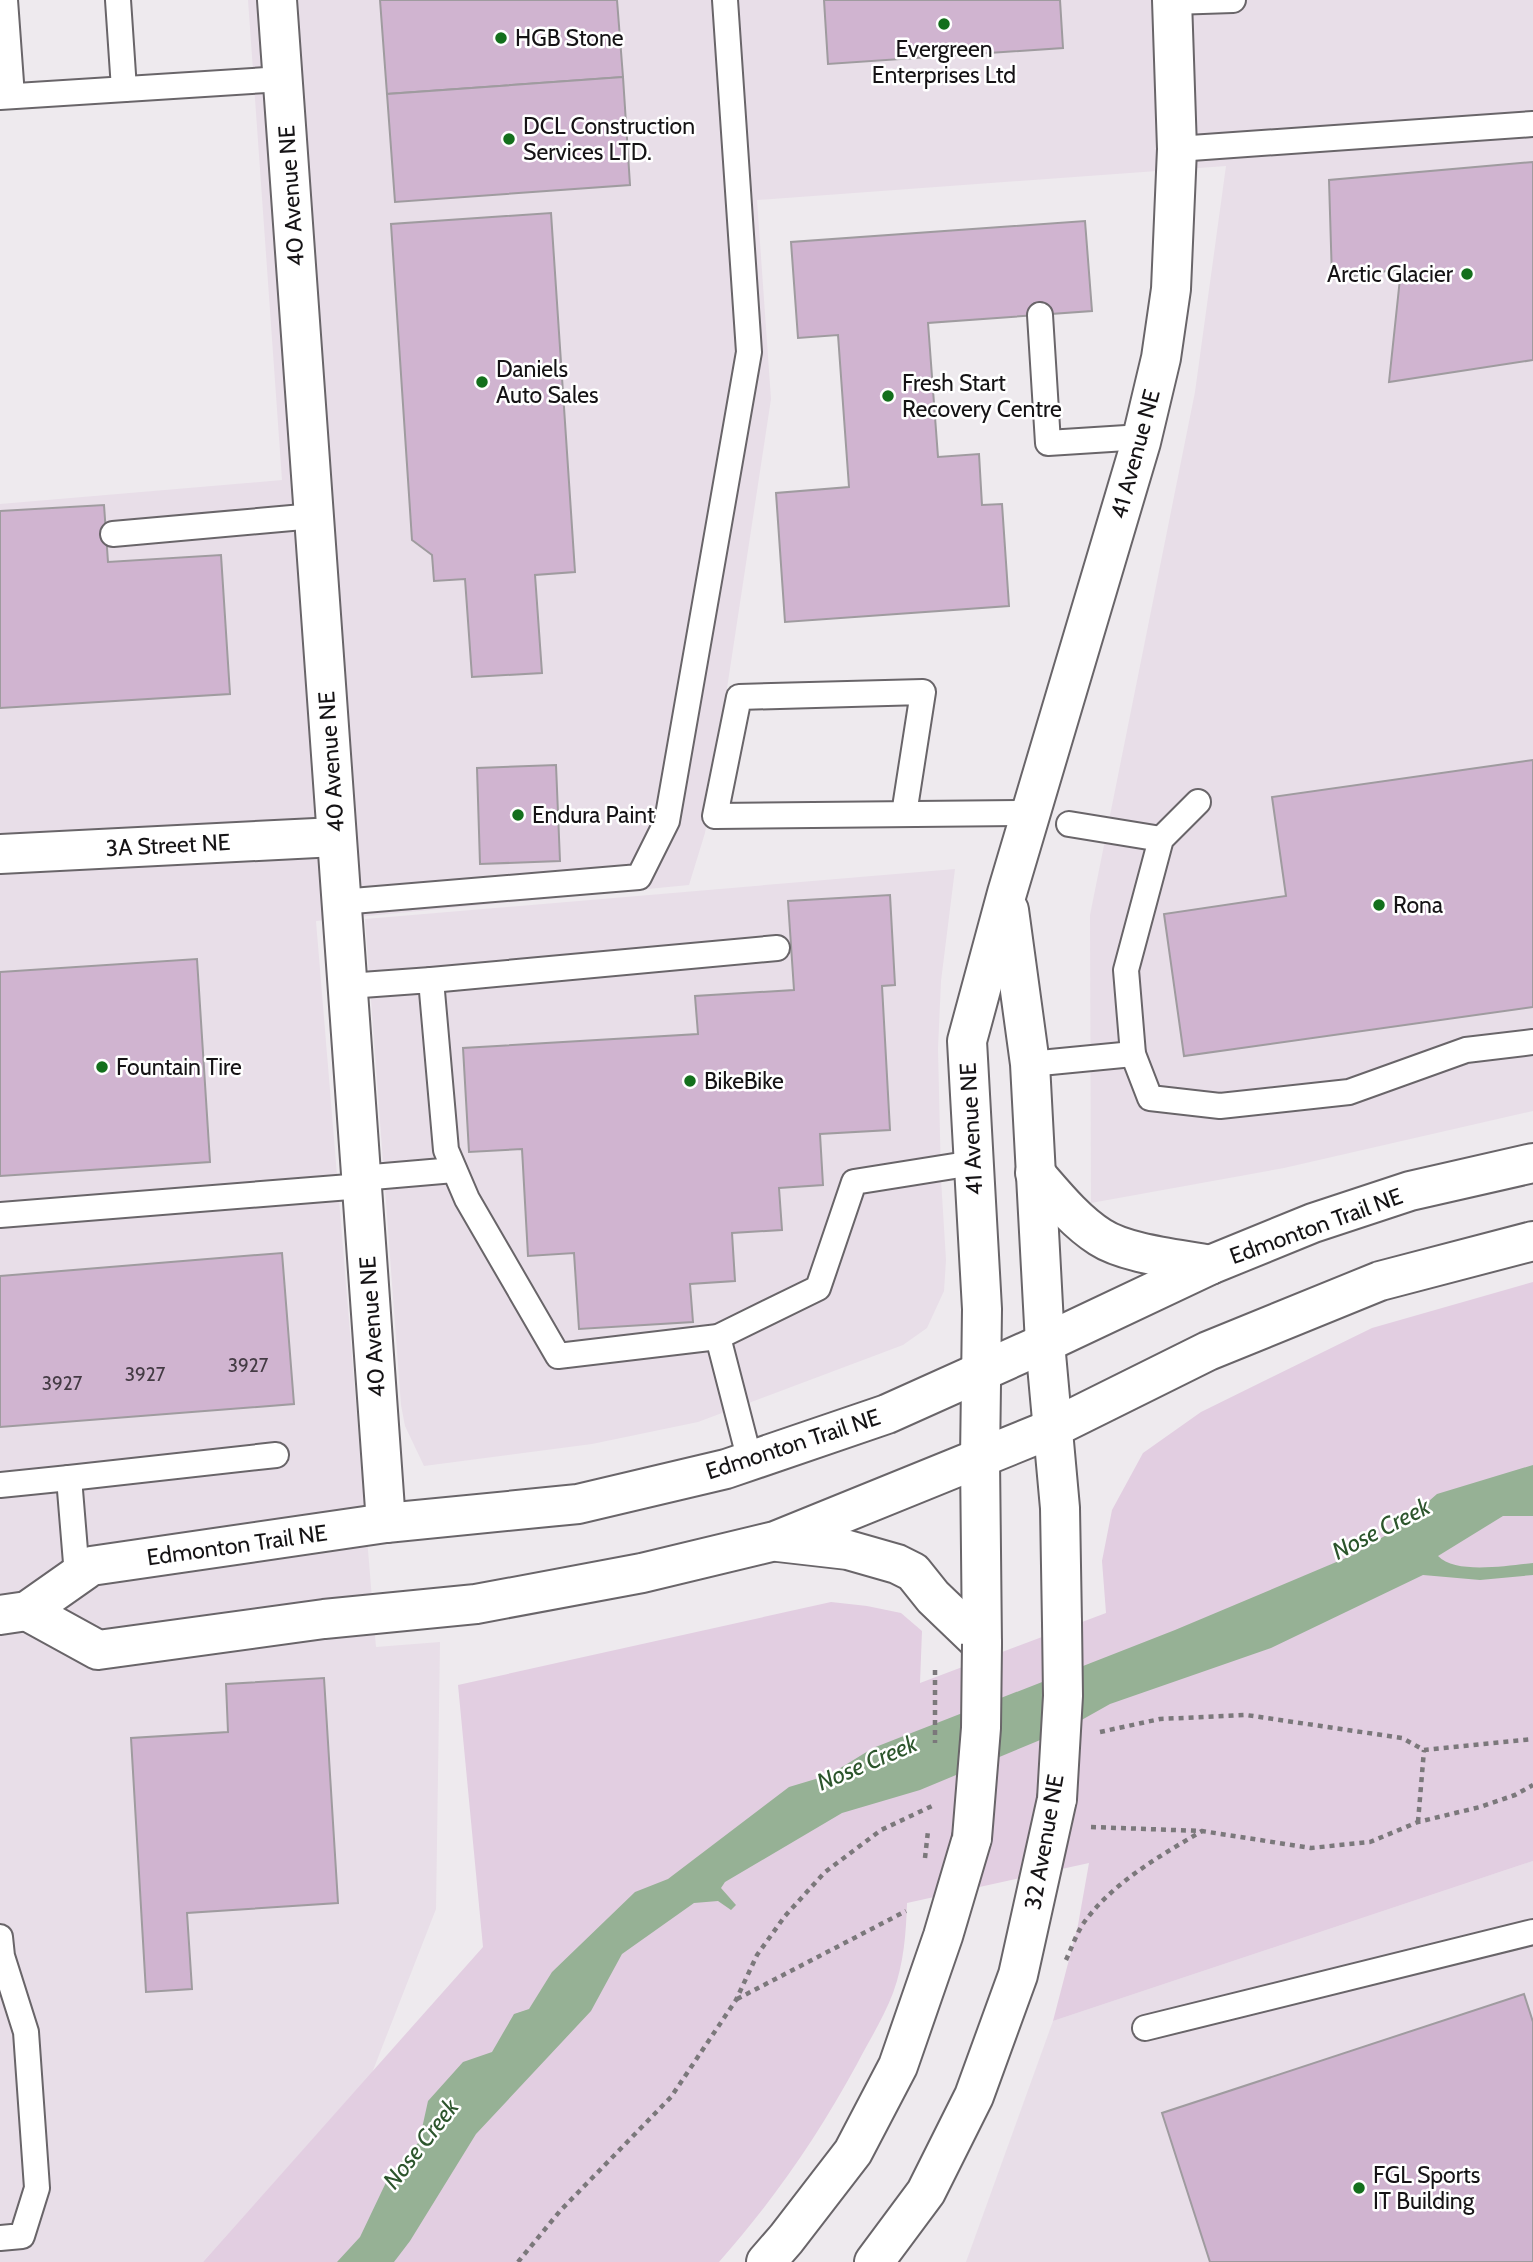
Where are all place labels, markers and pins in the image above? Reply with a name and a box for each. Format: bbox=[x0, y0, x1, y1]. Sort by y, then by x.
marker: Evergreen Enterprises Ltd bbox=[936, 16, 952, 32]
place label: HGB Stone bbox=[515, 24, 624, 52]
marker: HGB Stone bbox=[493, 30, 509, 46]
place label: Evergreen Enterprises Ltd bbox=[872, 35, 1016, 89]
place label: DCL Construction Services LTD. bbox=[523, 112, 695, 166]
marker: DCL Construction Services LTD. bbox=[501, 131, 517, 147]
place label: Arctic Glacier bbox=[1327, 260, 1454, 288]
marker: Arctic Glacier bbox=[1459, 266, 1475, 282]
place label: Daniels Auto Sales bbox=[496, 355, 599, 409]
place label: Fresh Start Recovery Centre bbox=[902, 369, 1062, 423]
marker: Daniels Auto Sales bbox=[474, 374, 490, 390]
marker: Fresh Start Recovery Centre bbox=[880, 388, 896, 404]
place label: Endura Paint bbox=[532, 801, 655, 829]
marker: Endura Paint bbox=[510, 807, 526, 823]
place label: Rona bbox=[1393, 891, 1443, 919]
marker: Rona bbox=[1371, 897, 1387, 913]
place label: Fountain Tire bbox=[116, 1053, 242, 1081]
marker: Fountain Tire bbox=[94, 1059, 110, 1075]
place label: BikeBike bbox=[704, 1067, 784, 1095]
marker: BikeBike bbox=[682, 1073, 698, 1089]
place label: FGL Sports IT Building bbox=[1373, 2161, 1480, 2215]
marker: FGL Sports IT Building bbox=[1351, 2180, 1367, 2196]

